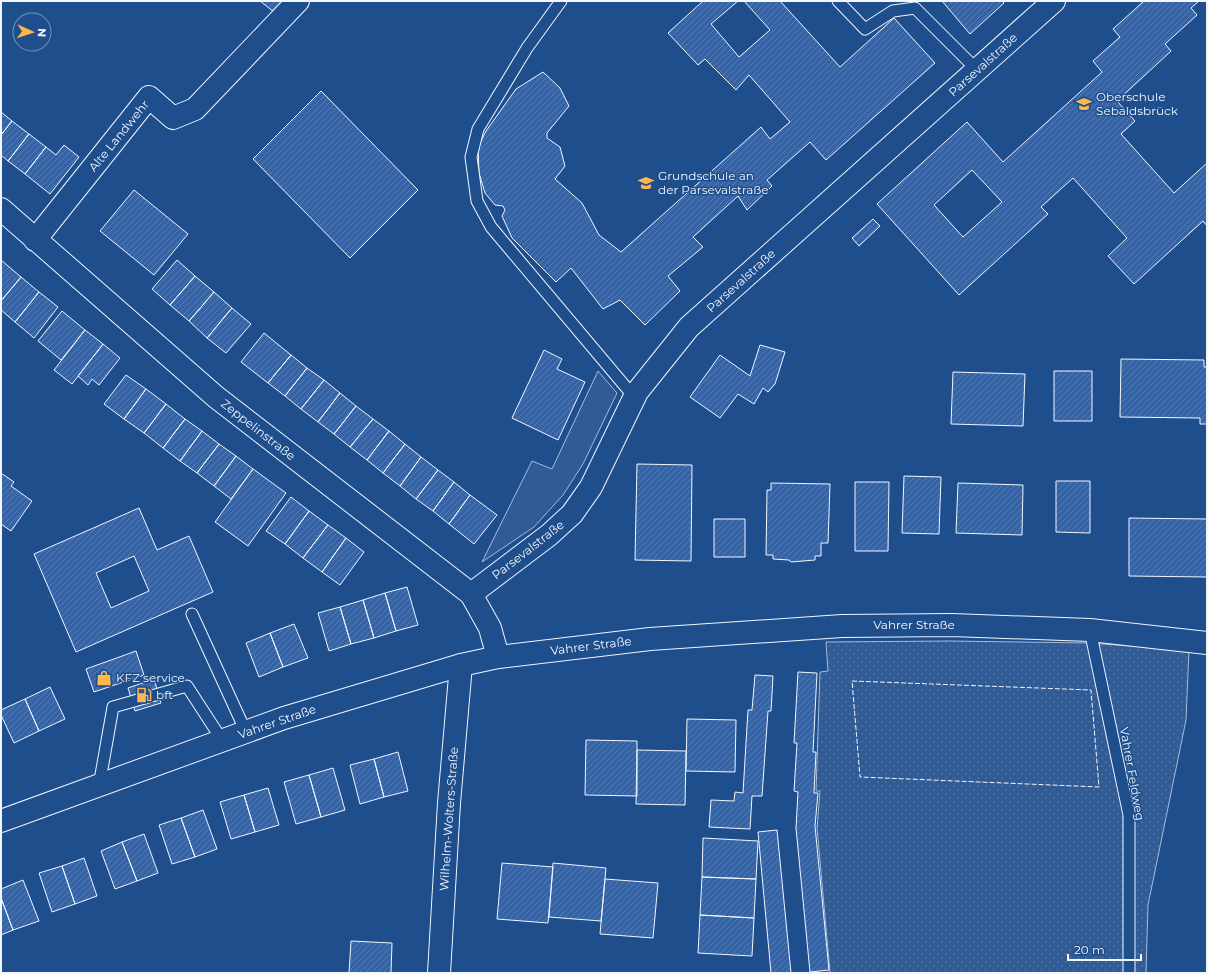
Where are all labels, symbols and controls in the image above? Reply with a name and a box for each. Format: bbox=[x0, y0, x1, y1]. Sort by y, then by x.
north arrow bbox=[12, 12, 52, 52]
text: N bbox=[35, 28, 49, 37]
street label: Parsevalstraße bbox=[945, 30, 1020, 99]
place label: Oberschule Sebaldsbrück bbox=[1096, 89, 1179, 118]
school or university icon: Oberschule Sebaldsbrück bbox=[1075, 95, 1093, 113]
street label: Alte Landwehr bbox=[85, 97, 152, 174]
place label: Grundschule an der Parsevalstraße bbox=[658, 168, 769, 197]
school or university icon: Grundschule an der Parsevalstraße bbox=[637, 174, 655, 192]
street label: Parsevalstraße bbox=[703, 246, 778, 315]
street label: Zeppelinstraße bbox=[218, 396, 299, 463]
street label: Parsevalstraße bbox=[489, 517, 567, 582]
street label: Vahrer Straße bbox=[873, 617, 955, 632]
street label: Vahrer Straße bbox=[549, 633, 632, 658]
shop icon: KFZ service bbox=[95, 669, 113, 687]
place label: KFZ service bbox=[116, 670, 185, 685]
fuel station icon: bft bbox=[135, 686, 153, 704]
place label: bft bbox=[156, 687, 173, 702]
street label: Vahrer Straße bbox=[236, 701, 318, 742]
street label: Vahrer Feldweg bbox=[1117, 726, 1148, 822]
street label: Wilhelm-Wolters-Straße bbox=[436, 746, 461, 891]
scale bar bbox=[1068, 936, 1141, 962]
text: 20 m bbox=[1074, 942, 1105, 957]

